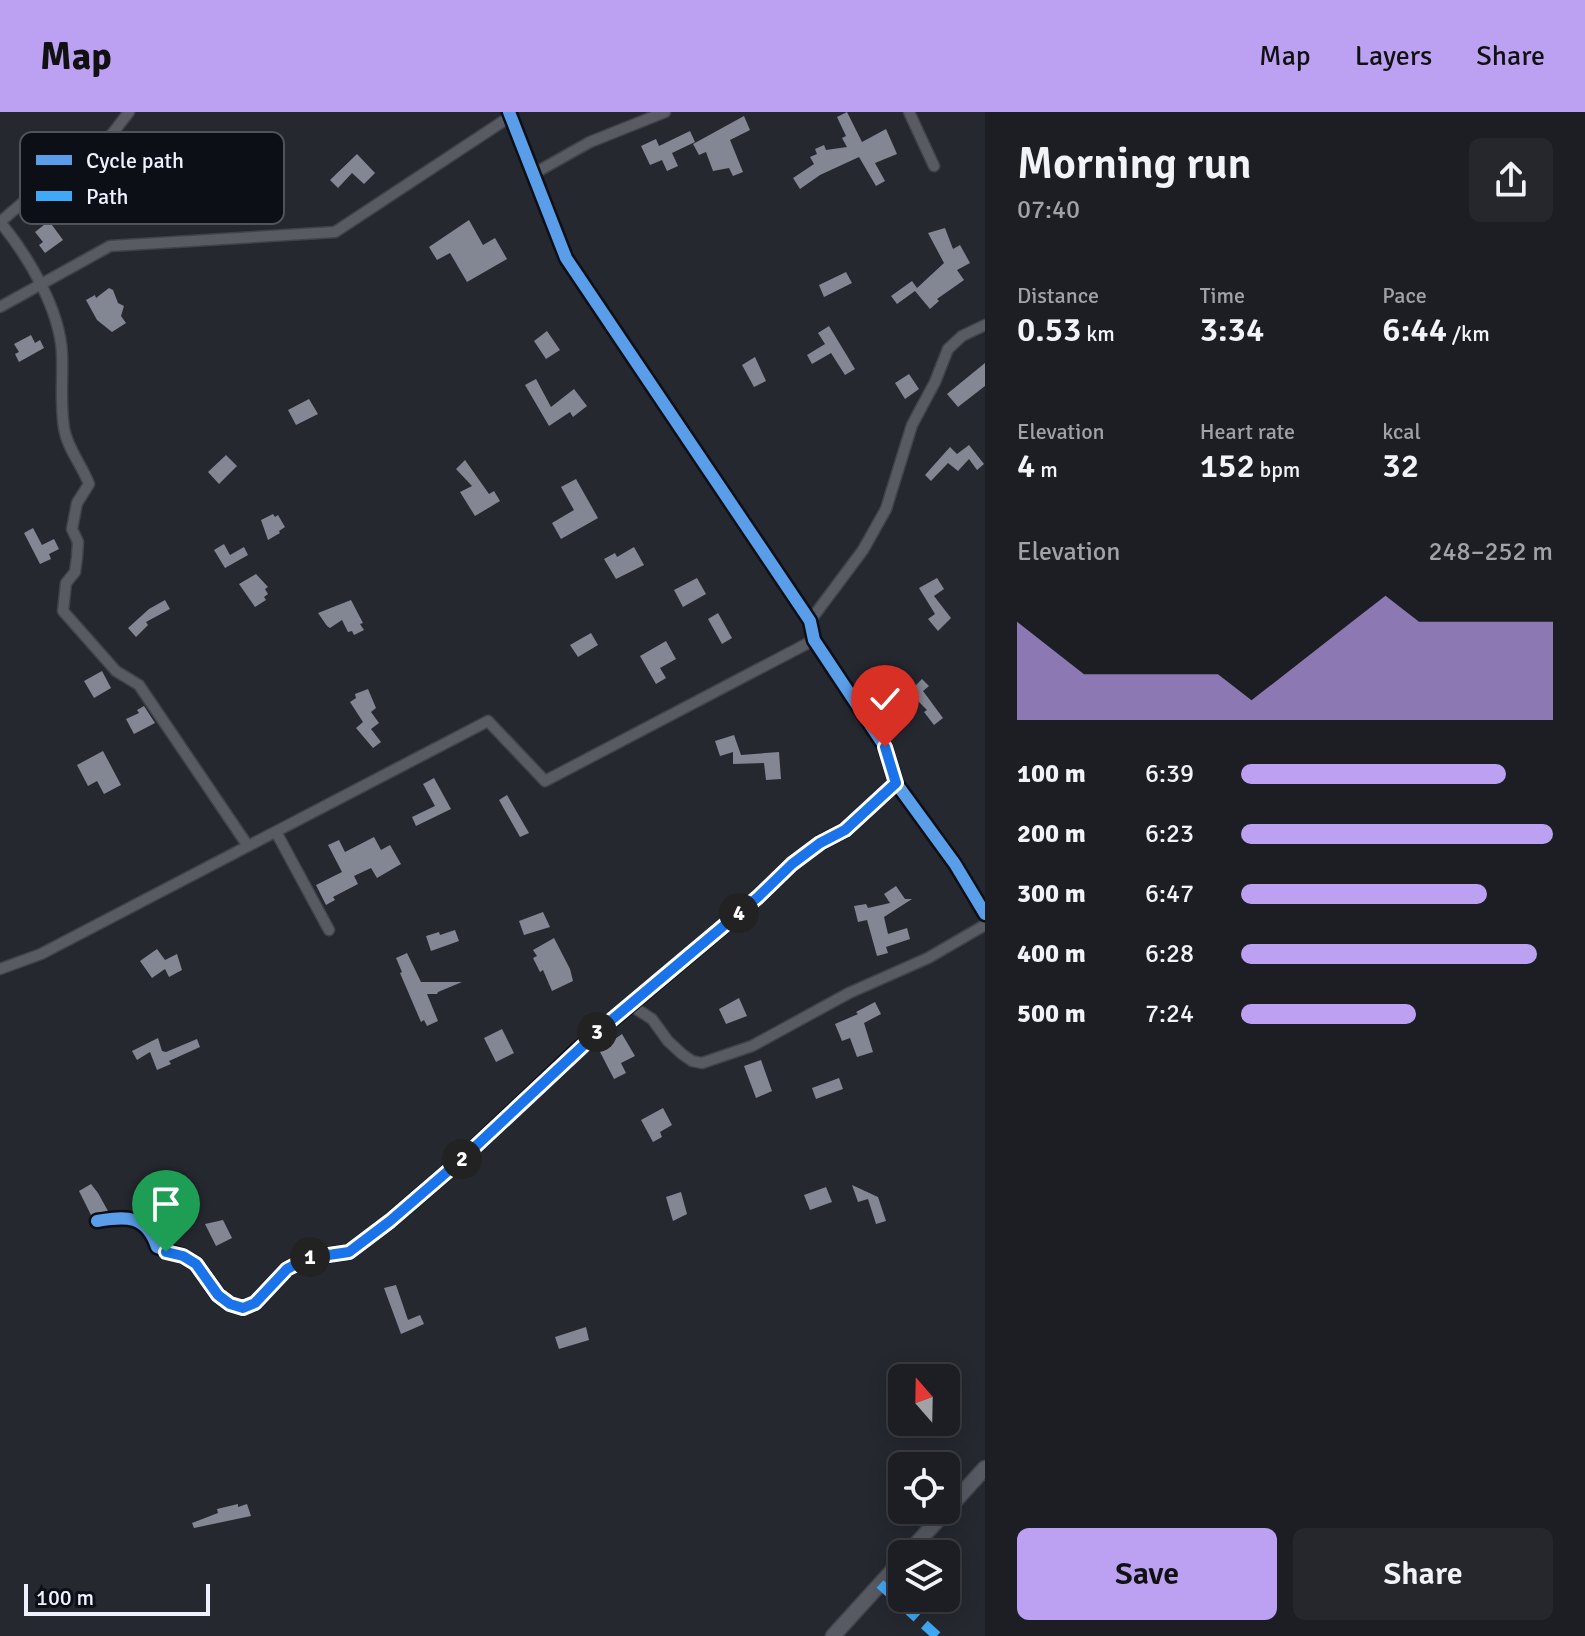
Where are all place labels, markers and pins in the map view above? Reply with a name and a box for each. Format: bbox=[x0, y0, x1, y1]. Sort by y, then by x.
pin bbox=[851, 665, 919, 747]
pin: 4 bbox=[719, 893, 759, 933]
pin: 3 bbox=[577, 1012, 617, 1052]
pin: 2 bbox=[442, 1139, 482, 1179]
pin bbox=[132, 1170, 200, 1252]
pin: 1 bbox=[290, 1237, 330, 1277]

